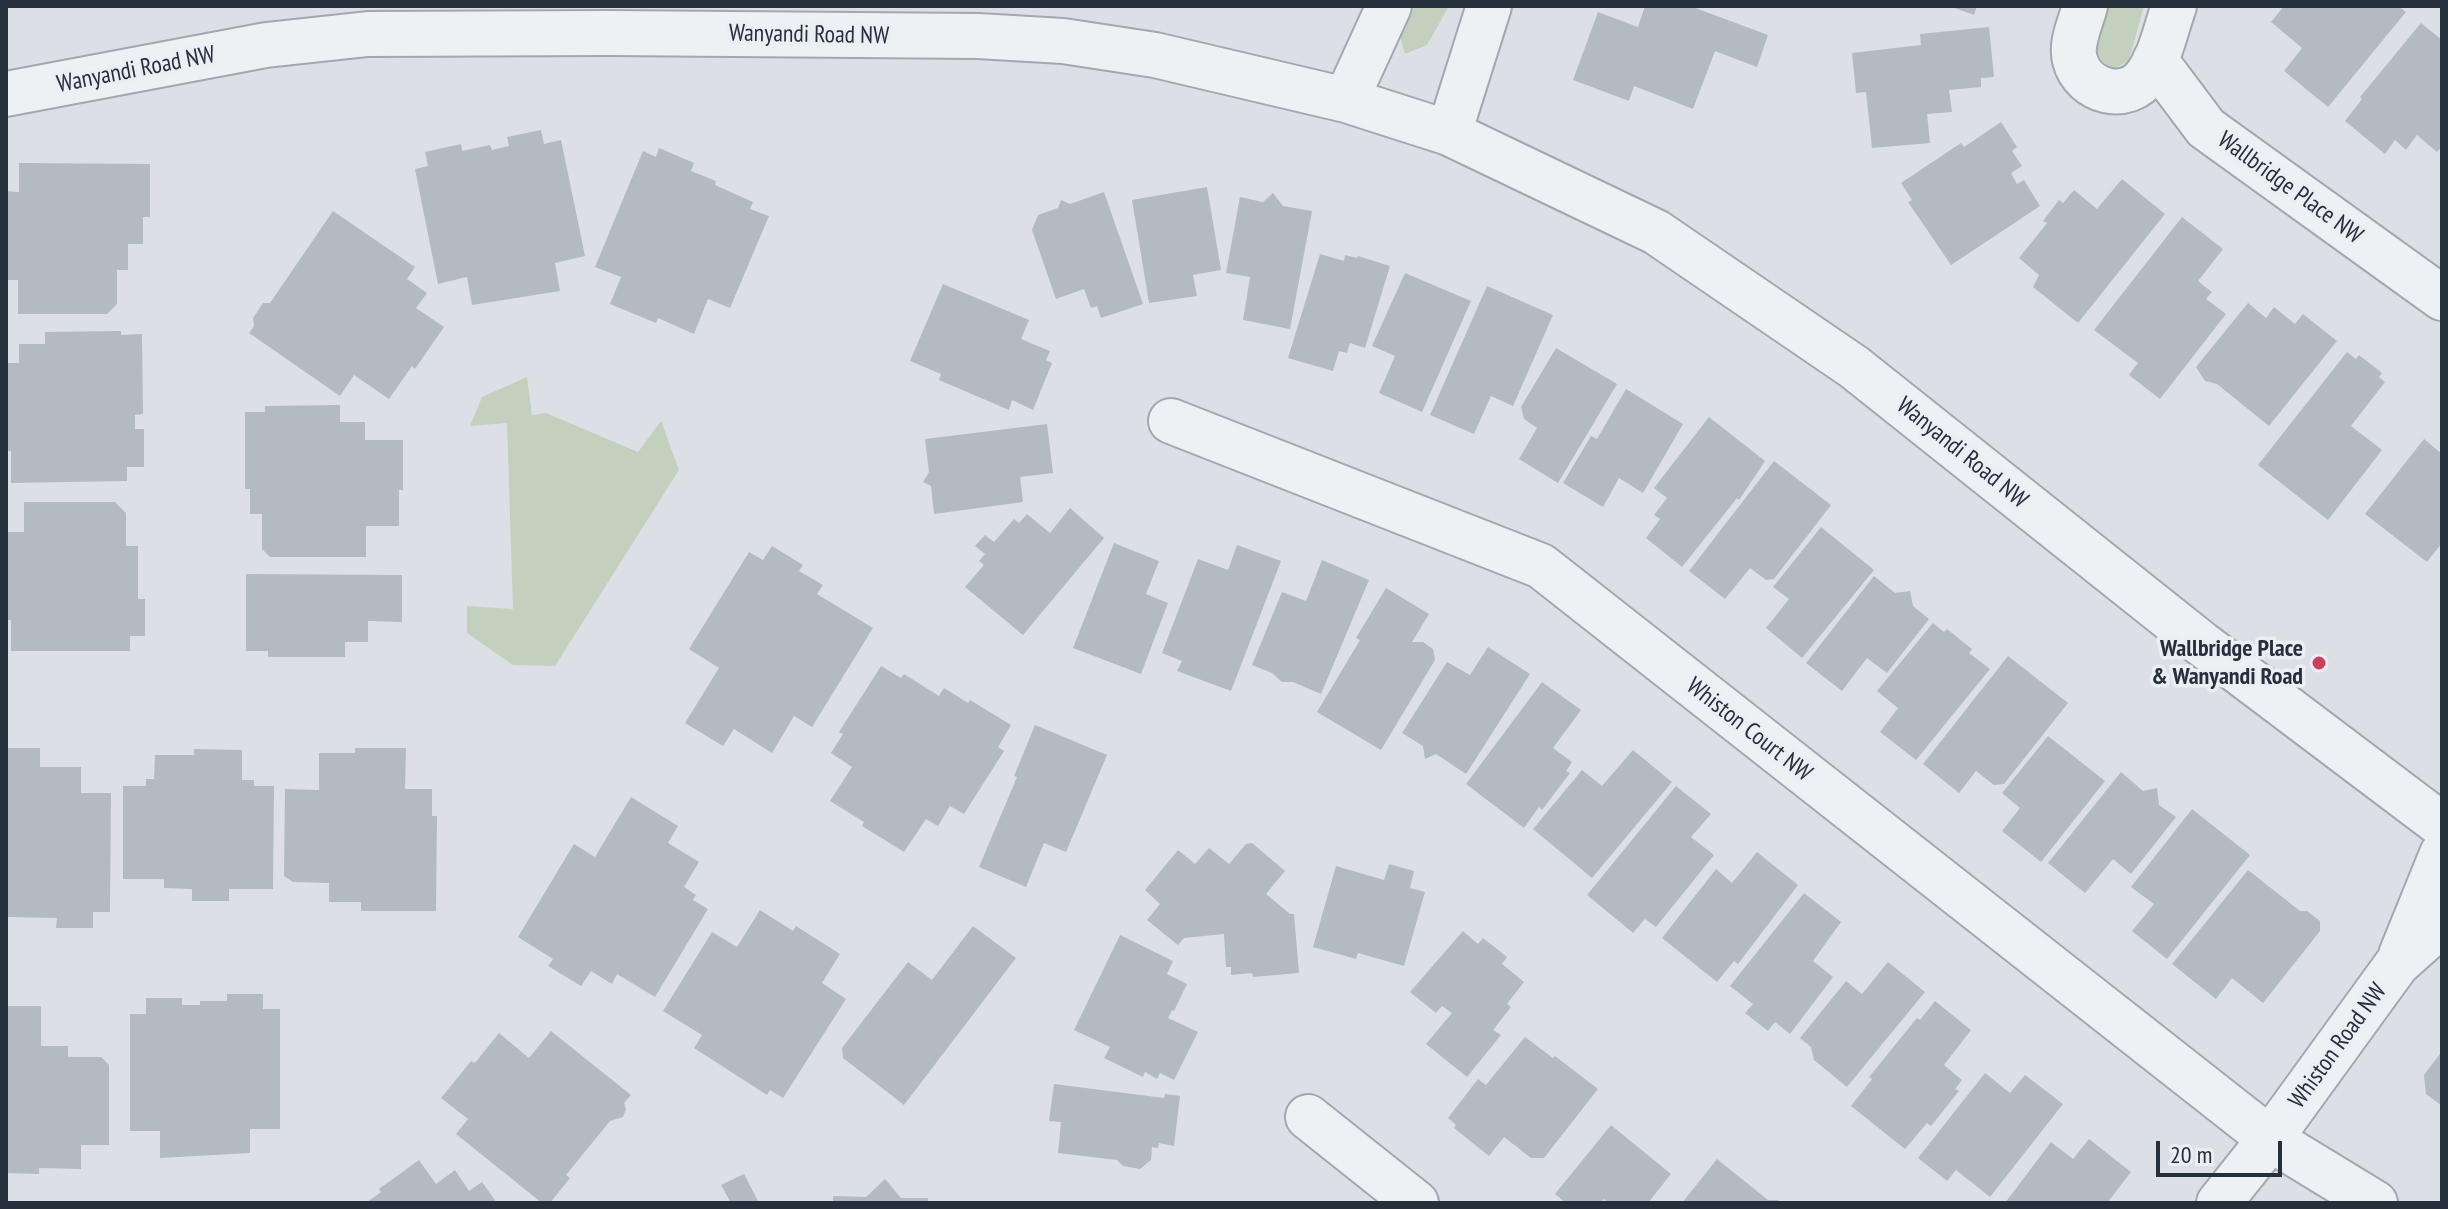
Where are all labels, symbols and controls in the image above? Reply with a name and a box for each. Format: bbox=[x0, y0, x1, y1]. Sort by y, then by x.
street label: Wanyandi Road NW bbox=[729, 19, 889, 51]
street label: Wanyandi Road NW bbox=[55, 41, 217, 99]
street label: Wallbridge Place NW bbox=[2212, 126, 2368, 250]
street label: Wanyandi Road NW bbox=[1891, 391, 2033, 515]
place label: Wallbridge Place & Wanyandi Road bbox=[2151, 635, 2303, 691]
marker: Wallbridge Place & Wanyandi Road bbox=[2310, 654, 2328, 672]
street label: Whiston Court NW bbox=[1680, 672, 1818, 788]
street label: Whiston Road NW bbox=[2283, 978, 2393, 1114]
scale bar bbox=[2160, 1125, 2286, 1175]
text: 20 m bbox=[2170, 1139, 2212, 1170]

